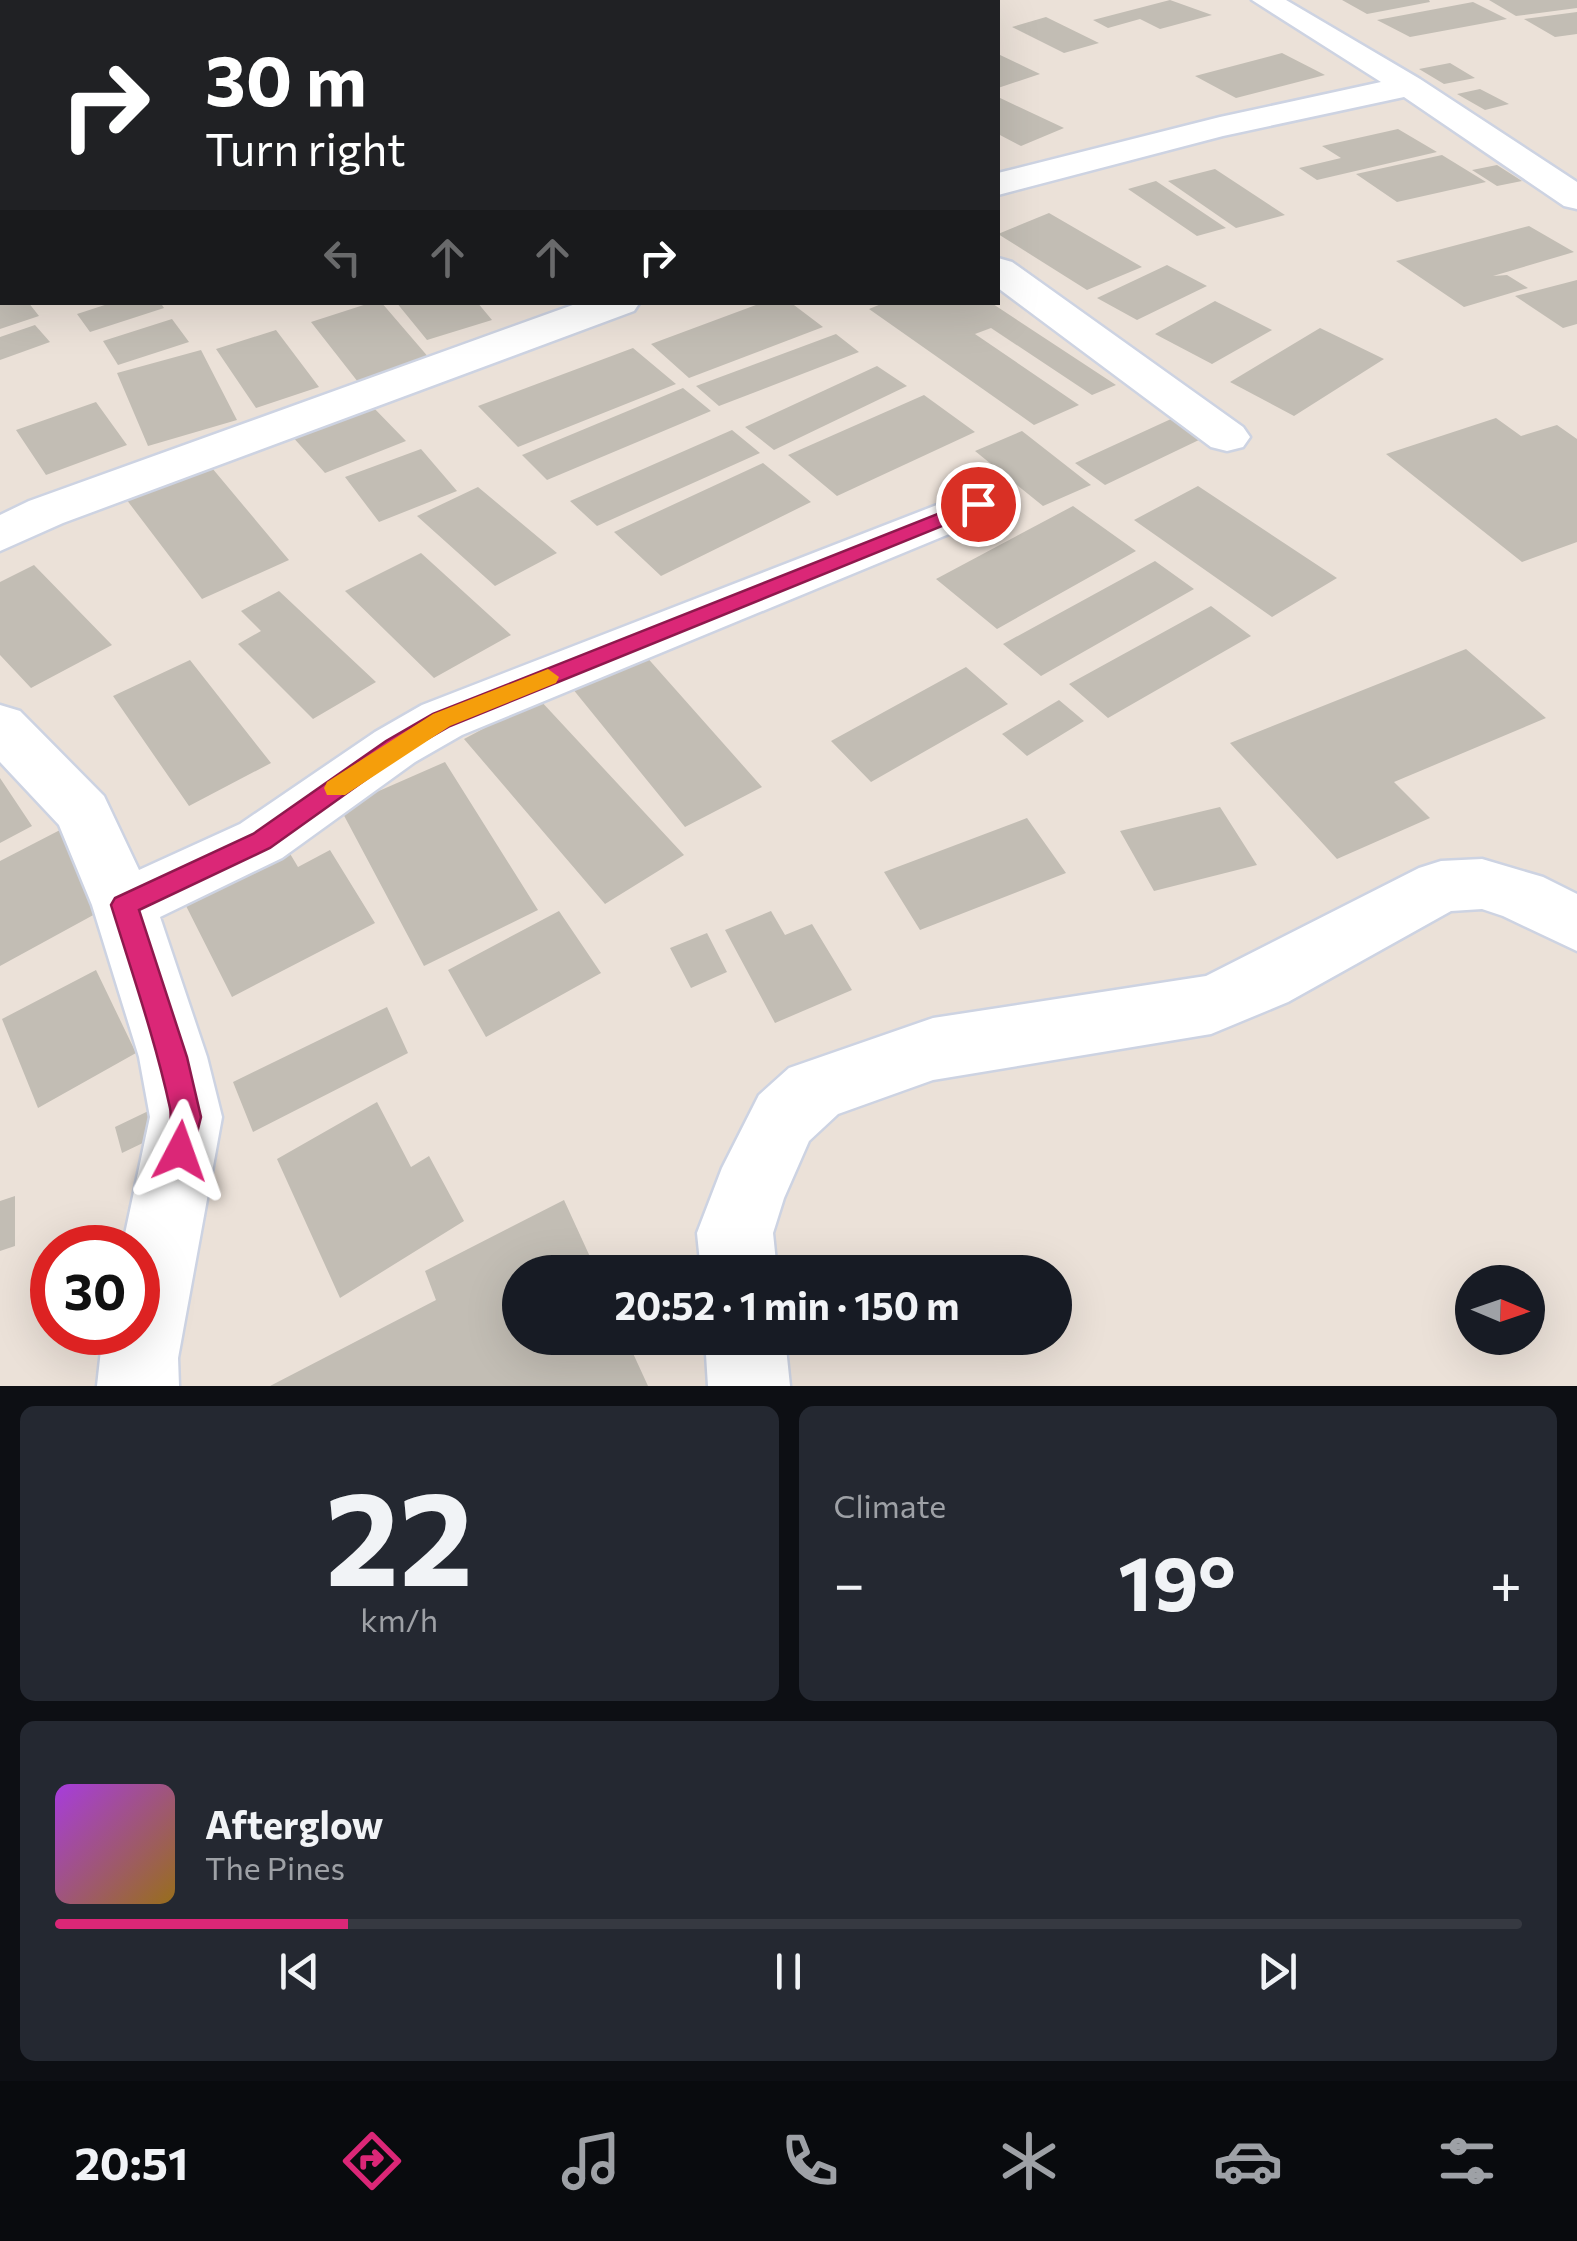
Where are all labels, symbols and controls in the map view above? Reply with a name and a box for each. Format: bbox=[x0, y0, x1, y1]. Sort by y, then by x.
text: 30 m bbox=[205, 35, 367, 120]
icon: right bbox=[40, 40, 170, 170]
text: Turn right bbox=[205, 120, 406, 175]
icon: left bbox=[315, 230, 370, 285]
icon: ahead bbox=[420, 230, 475, 285]
icon: ahead bbox=[525, 230, 580, 285]
icon: right bbox=[630, 230, 685, 285]
pin bbox=[936, 462, 1021, 547]
icon: arrive bbox=[951, 477, 1006, 532]
position arrow bbox=[128, 1099, 232, 1203]
speed limit sign: 30 bbox=[30, 1225, 160, 1355]
north arrow bbox=[1455, 1265, 1545, 1355]
map controls bbox=[1455, 1265, 1545, 1355]
text: 20:52 · 1 min · 150 m bbox=[615, 1281, 959, 1328]
text: 22 bbox=[325, 1454, 473, 1613]
text: Climate bbox=[834, 1485, 946, 1525]
text: 19° bbox=[1118, 1535, 1236, 1626]
text: − bbox=[834, 1548, 865, 1615]
text: + bbox=[1490, 1548, 1522, 1615]
text: km/h bbox=[360, 1599, 438, 1639]
text: Afterglow bbox=[205, 1800, 383, 1847]
text: The Pines bbox=[205, 1847, 345, 1887]
icon: previous bbox=[272, 1944, 327, 1999]
icon: pause bbox=[761, 1944, 816, 1999]
icon: next bbox=[1250, 1944, 1305, 1999]
icon: directions bbox=[337, 2126, 407, 2196]
icon: music bbox=[556, 2126, 626, 2196]
icon: phone bbox=[775, 2126, 845, 2196]
icon: climate bbox=[994, 2126, 1064, 2196]
icon: car bbox=[1213, 2126, 1283, 2196]
icon: filters bbox=[1432, 2126, 1502, 2196]
text: 20:51 bbox=[75, 2134, 188, 2189]

